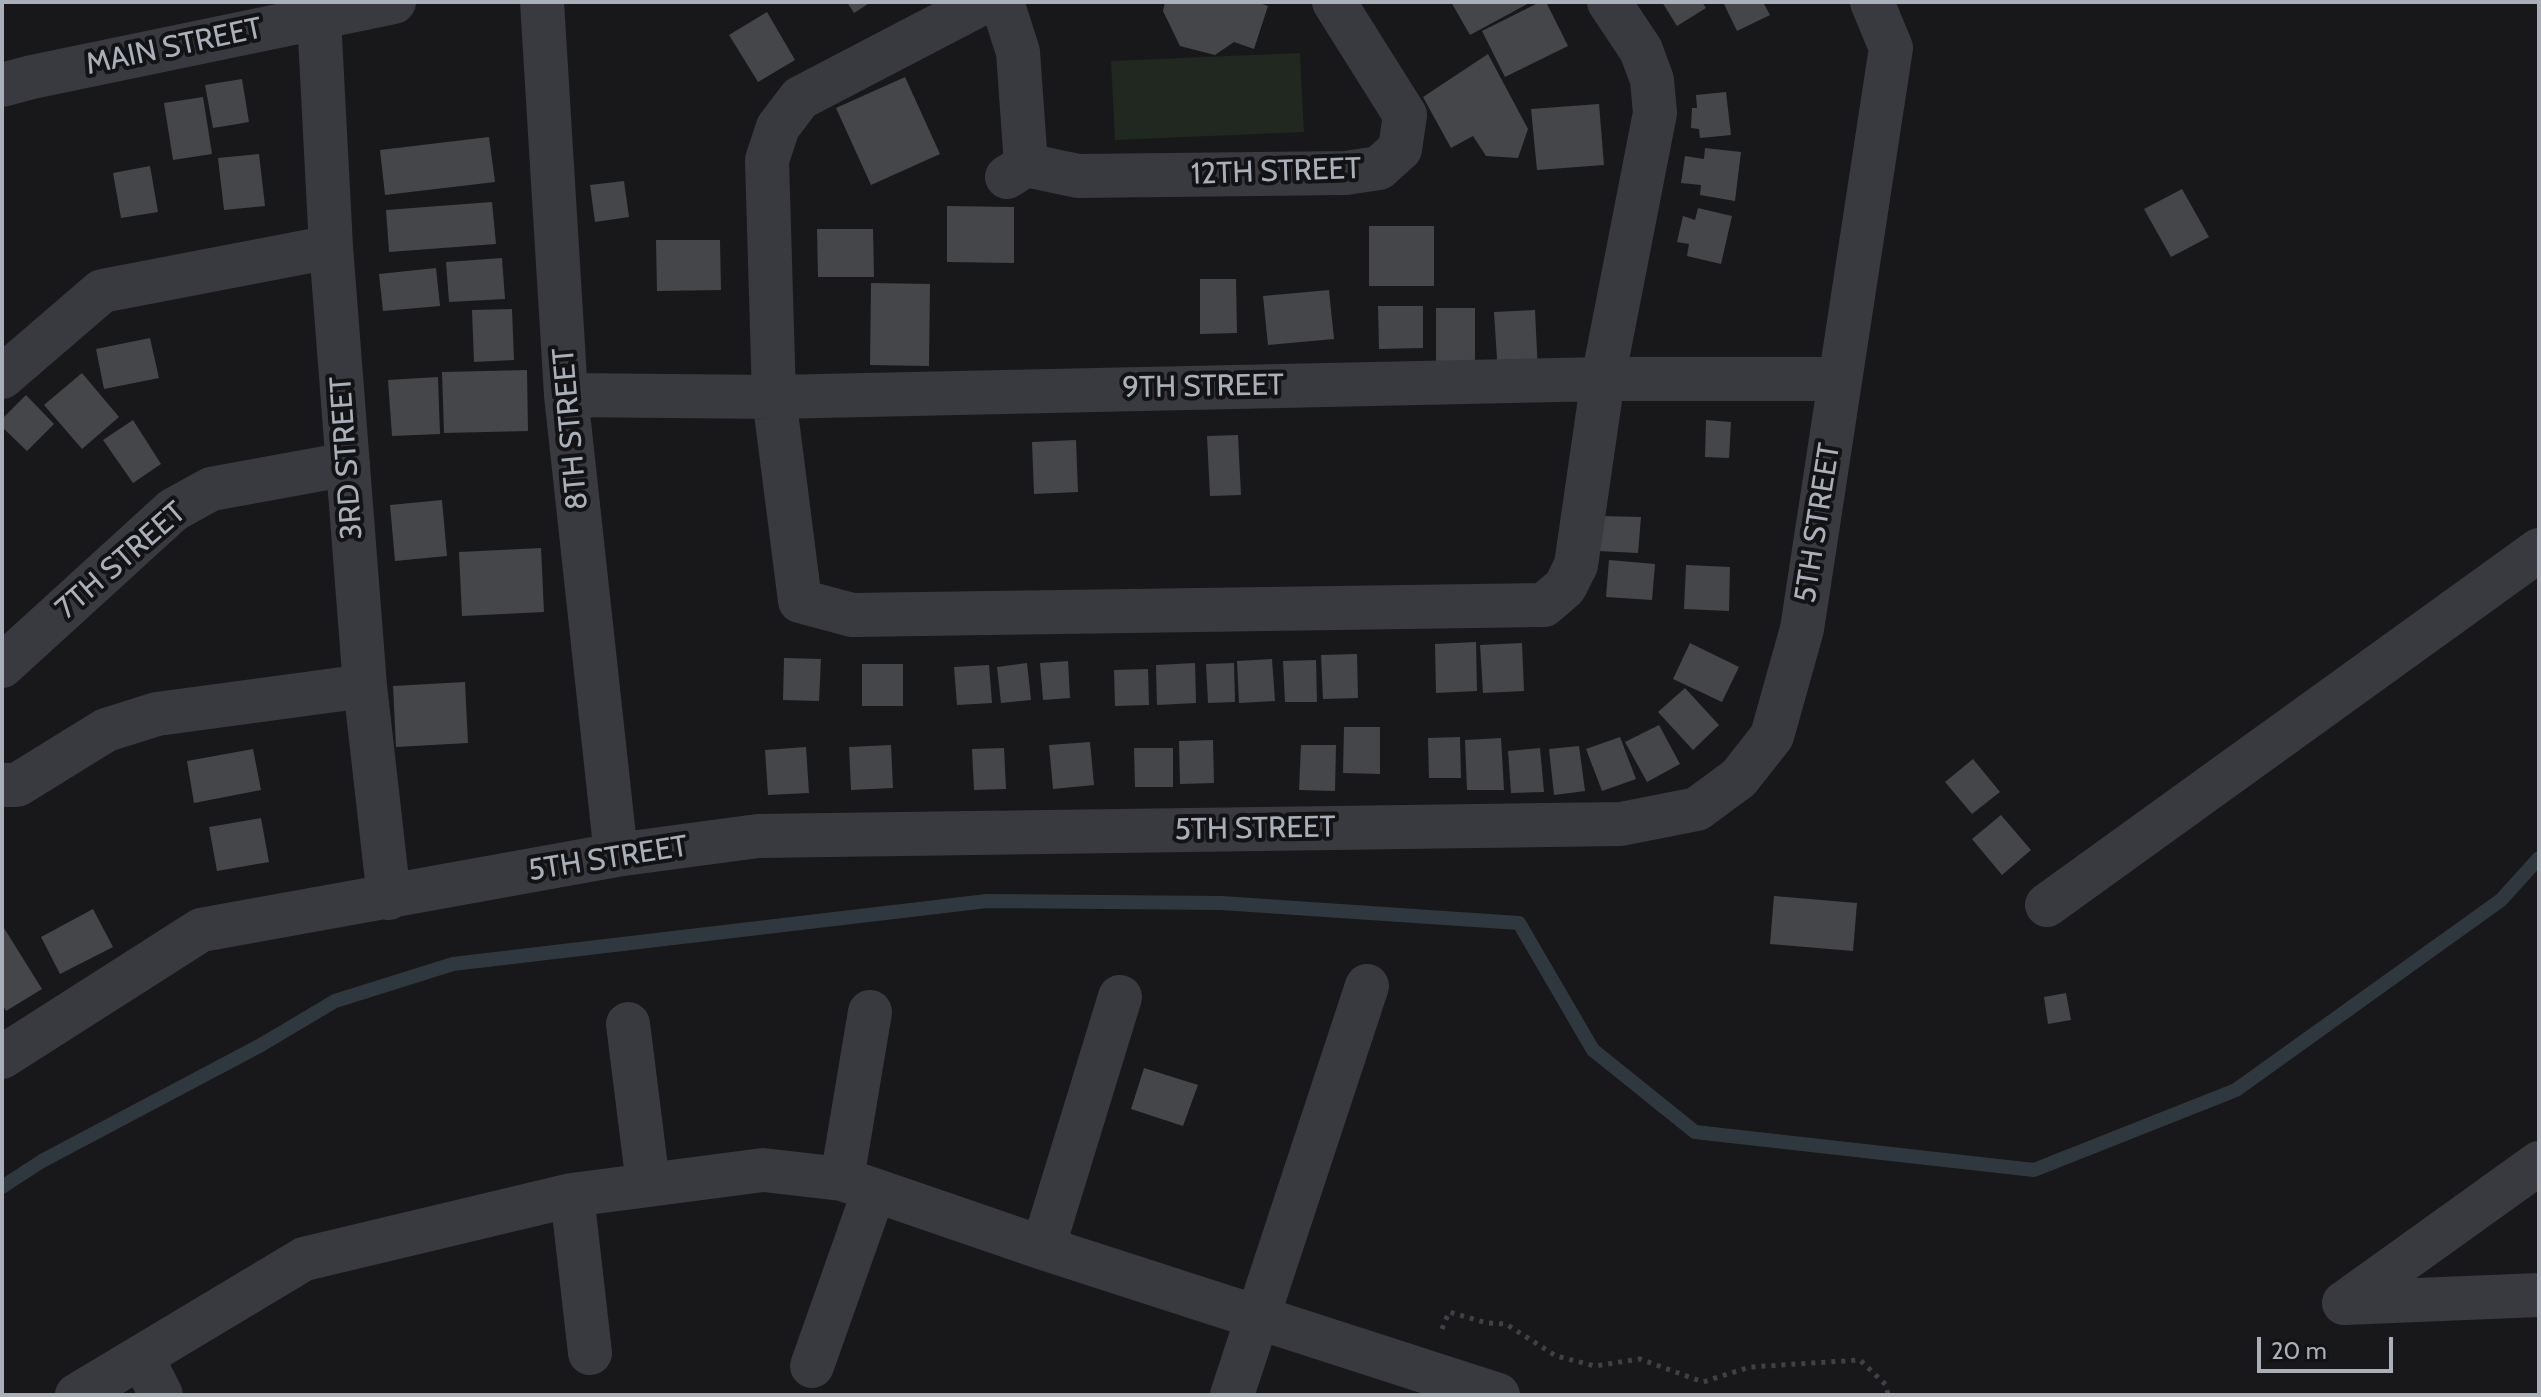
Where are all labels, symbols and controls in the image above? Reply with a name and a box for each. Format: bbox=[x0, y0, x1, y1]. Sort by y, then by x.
street label: MAIN STREET bbox=[83, 11, 265, 83]
street label: 12TH STREET bbox=[1190, 151, 1362, 193]
street label: 8TH STREET bbox=[546, 346, 596, 512]
street label: 9TH STREET bbox=[1122, 368, 1284, 406]
street label: 3RD STREET bbox=[323, 375, 371, 541]
street label: 5TH STREET bbox=[1788, 441, 1848, 605]
street label: 7TH STREET bbox=[49, 495, 193, 627]
street label: 5TH STREET bbox=[1174, 810, 1336, 848]
street label: 5TH STREET bbox=[526, 829, 690, 889]
scale bar bbox=[2261, 1321, 2397, 1371]
text: 20 m bbox=[2271, 1336, 2327, 1365]

